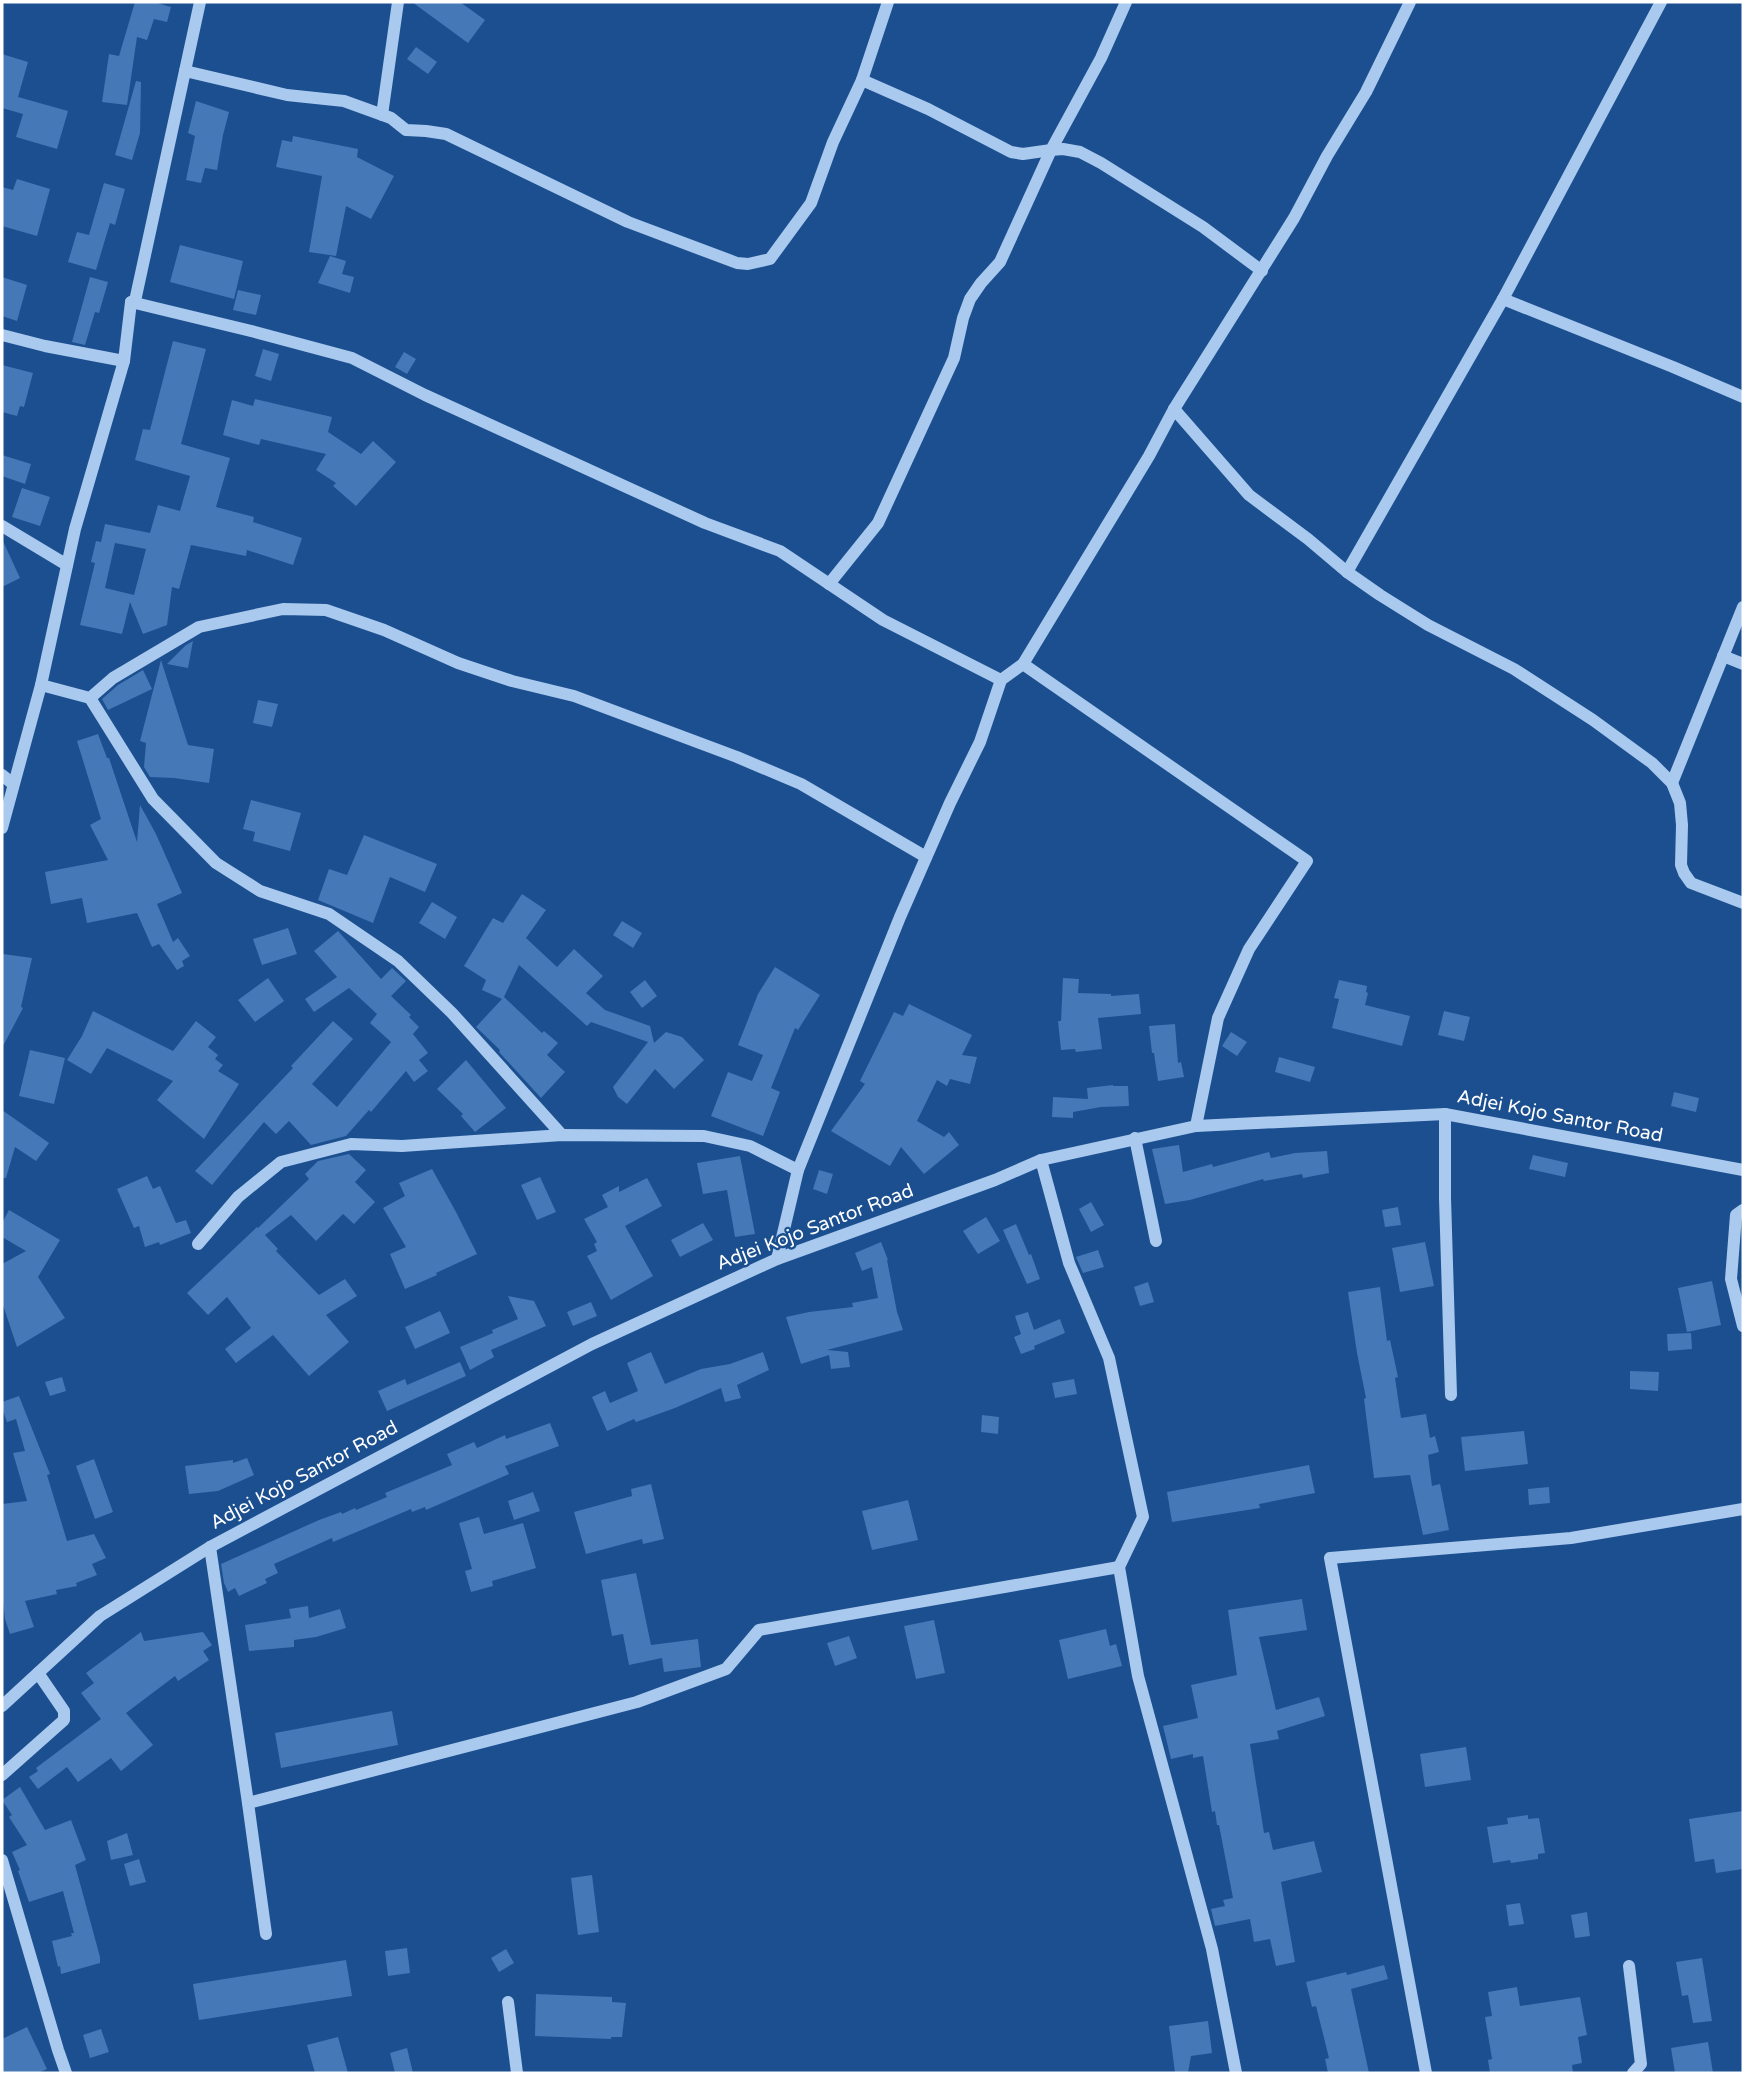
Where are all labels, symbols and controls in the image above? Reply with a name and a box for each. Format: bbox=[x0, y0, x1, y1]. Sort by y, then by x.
street label: Adjei Kojo Santor Road bbox=[1455, 1085, 1665, 1147]
street label: Adjei Kojo Santor Road bbox=[713, 1179, 917, 1275]
street label: Adjei Kojo Santor Road bbox=[206, 1416, 402, 1534]

